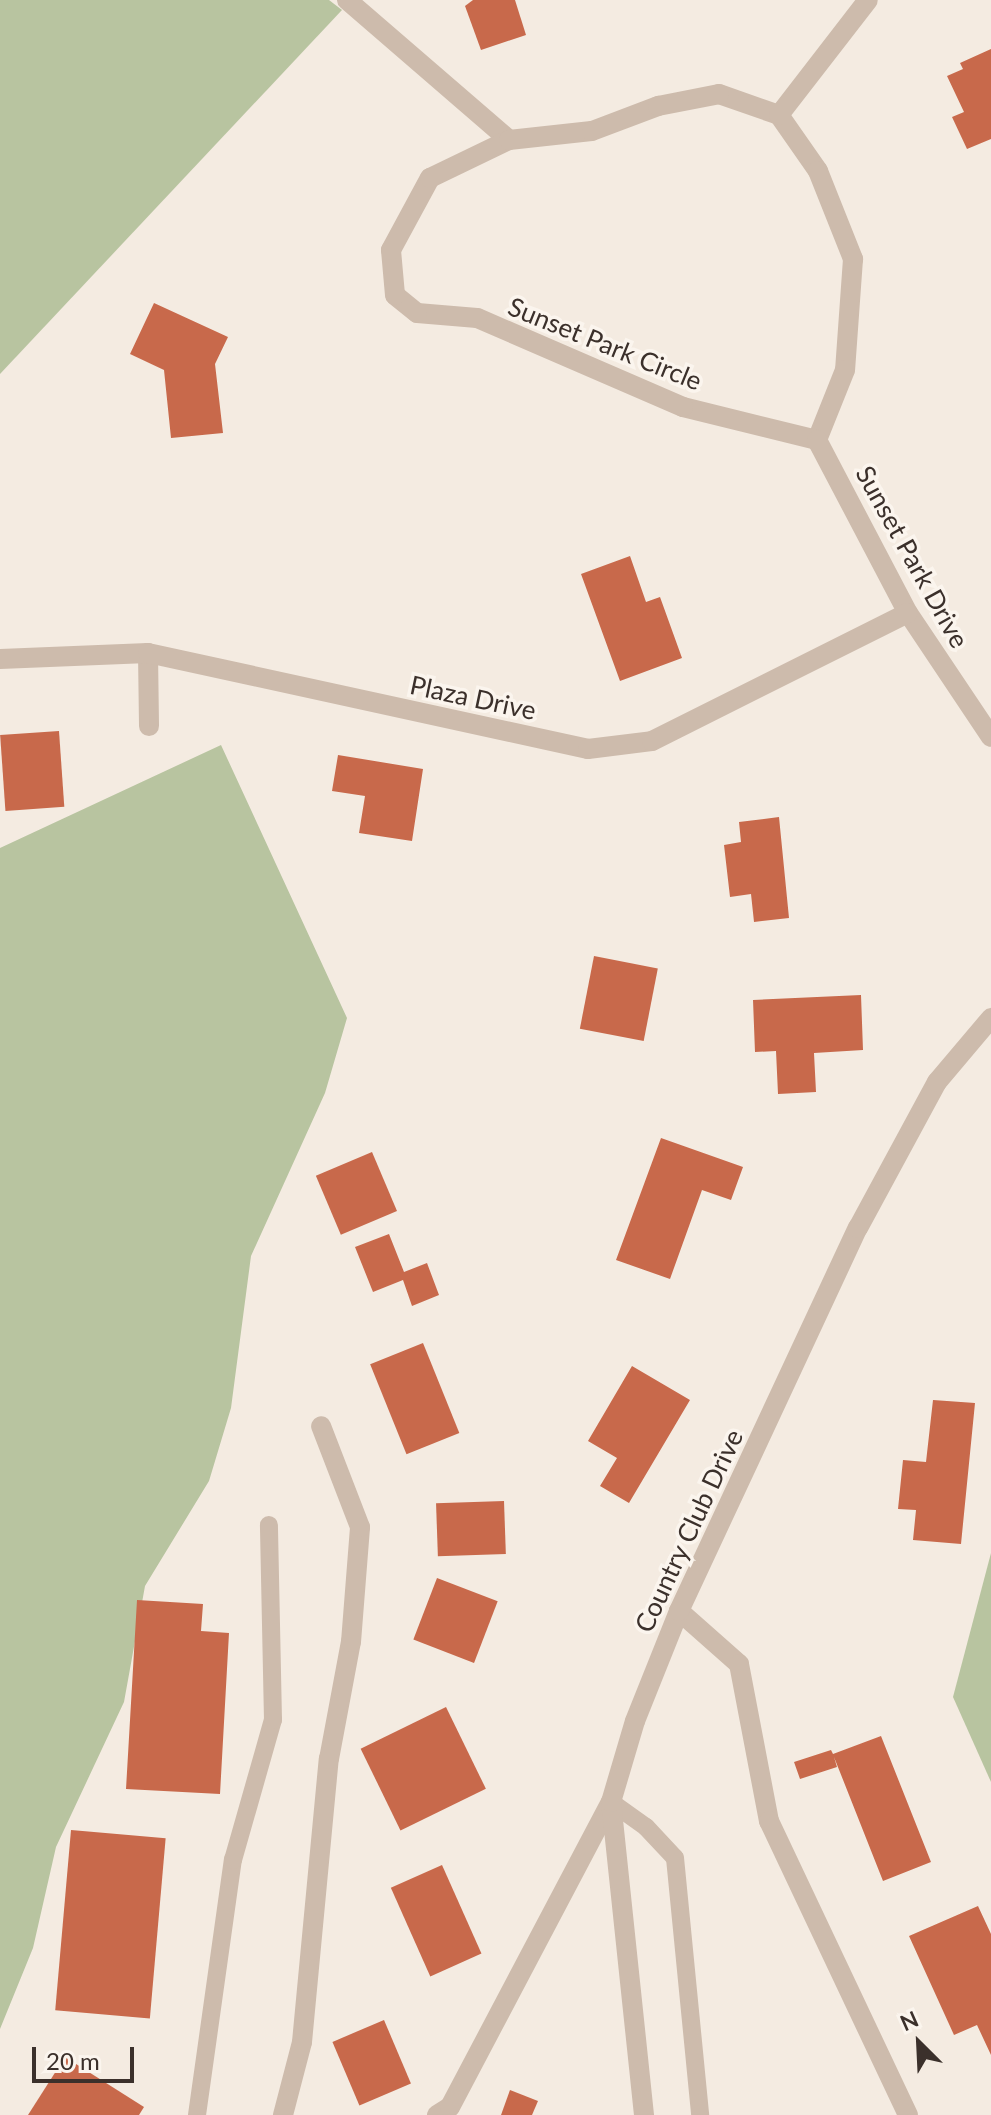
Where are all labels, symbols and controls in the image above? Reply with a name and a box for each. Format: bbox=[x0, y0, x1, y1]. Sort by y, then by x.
street label: Sunset Park Circle bbox=[504, 291, 706, 397]
street label: Sunset Park Drive bbox=[849, 461, 975, 653]
street label: Plaza Drive bbox=[407, 669, 539, 727]
street label: Country Club Drive bbox=[628, 1424, 750, 1638]
north arrow bbox=[879, 2003, 959, 2083]
text: N bbox=[896, 2005, 922, 2036]
scale bar bbox=[36, 2031, 138, 2081]
text: 20 m bbox=[46, 2046, 100, 2075]

